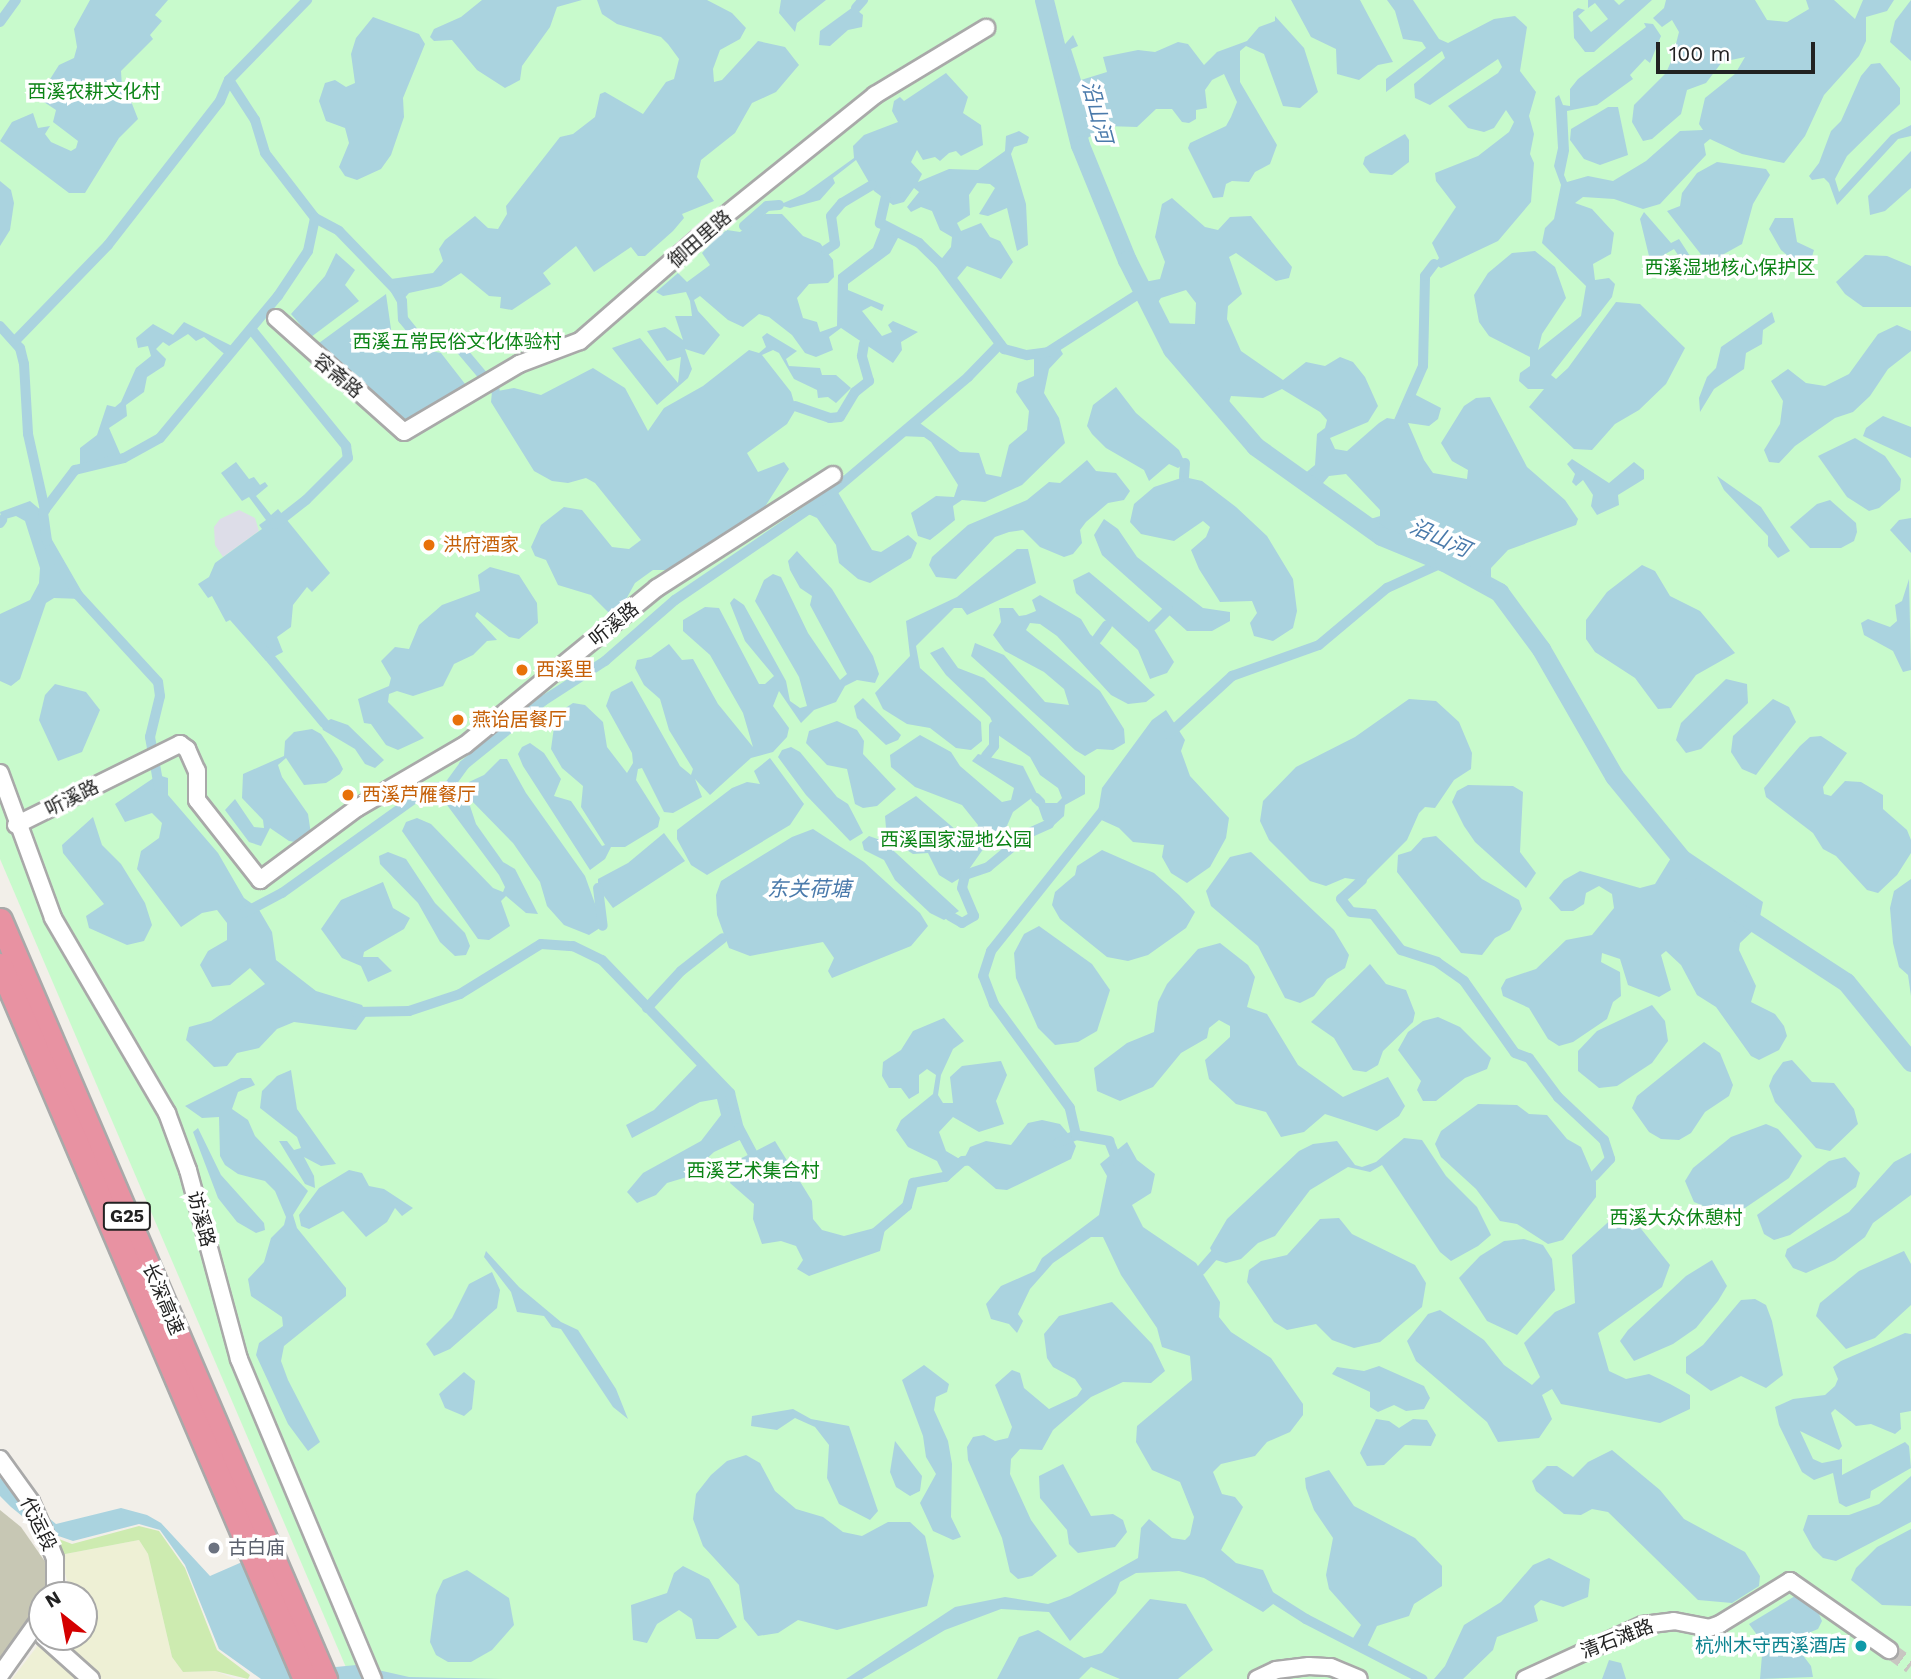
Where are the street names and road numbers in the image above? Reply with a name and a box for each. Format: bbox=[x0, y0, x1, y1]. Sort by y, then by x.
street label: 御田里路 bbox=[664, 205, 736, 273]
street label: 容斋路 bbox=[309, 349, 367, 403]
street label: 听溪路 bbox=[585, 597, 643, 651]
street label: 听溪路 bbox=[41, 775, 103, 821]
street label: 访溪路 bbox=[183, 1189, 219, 1249]
road number: G25 bbox=[102, 1202, 152, 1231]
street label: 长深高速 bbox=[138, 1260, 188, 1338]
street label: 代运段 bbox=[15, 1493, 61, 1555]
street label: 清石滩路 bbox=[1577, 1615, 1657, 1663]

